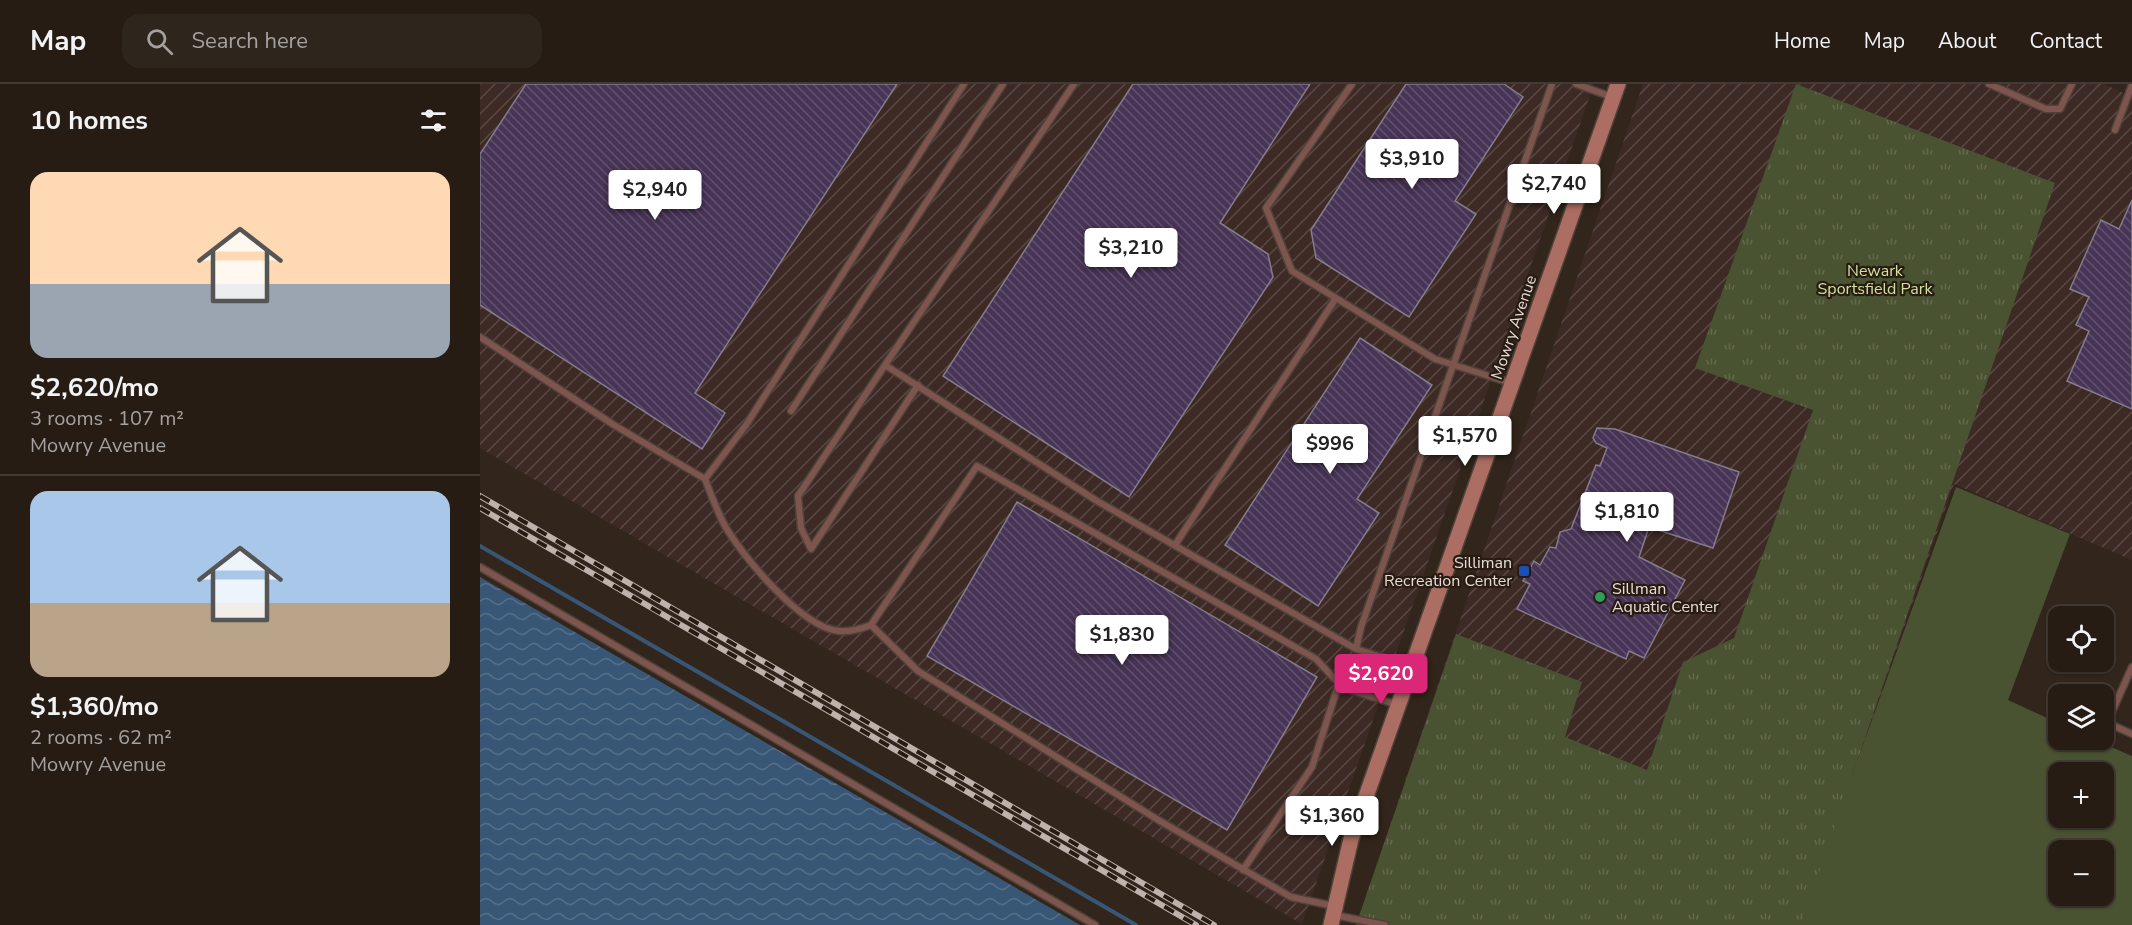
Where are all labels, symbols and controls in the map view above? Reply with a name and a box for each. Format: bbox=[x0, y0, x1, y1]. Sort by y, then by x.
search box bbox=[122, 14, 542, 68]
text: Map bbox=[30, 22, 86, 60]
icon: search bbox=[143, 25, 176, 58]
text: Search here bbox=[191, 26, 308, 56]
text: Home bbox=[1774, 27, 1831, 55]
text: Map bbox=[1864, 27, 1905, 55]
text: About bbox=[1938, 27, 1996, 55]
text: Contact bbox=[2029, 27, 2102, 55]
text: 10 homes bbox=[30, 103, 148, 138]
icon: filters bbox=[417, 104, 450, 137]
pin: $3,910 bbox=[1363, 139, 1461, 190]
text: $3,910 bbox=[1380, 145, 1444, 172]
pin: $2,740 bbox=[1505, 164, 1603, 215]
pin: $2,940 bbox=[606, 170, 704, 221]
text: $2,740 bbox=[1522, 170, 1586, 197]
text: $2,940 bbox=[623, 176, 687, 203]
icon: home bbox=[186, 211, 294, 319]
pin: $3,210 bbox=[1082, 228, 1180, 279]
text: $3,210 bbox=[1099, 234, 1163, 261]
park label: Newark Sportsfield Park bbox=[1817, 260, 1934, 300]
street label: Mowry Avenue bbox=[1486, 272, 1542, 382]
text: $2,620/mo bbox=[30, 370, 159, 405]
text: 3 rooms · 107 m² bbox=[30, 405, 184, 432]
pin: $1,570 bbox=[1416, 416, 1514, 467]
text: $1,570 bbox=[1433, 422, 1497, 449]
pin: $996 bbox=[1294, 424, 1366, 475]
text: $996 bbox=[1306, 430, 1354, 457]
text: Mowry Avenue bbox=[30, 432, 166, 459]
pin: $1,810 bbox=[1578, 492, 1676, 543]
text: $1,810 bbox=[1595, 498, 1659, 525]
icon: home bbox=[186, 530, 294, 638]
place label: Silliman Recreation Center bbox=[1384, 552, 1512, 592]
marker: Silliman Recreation Center bbox=[1517, 564, 1531, 578]
place label: Sillman Aquatic Center bbox=[1612, 578, 1719, 618]
marker: Sillman Aquatic Center bbox=[1593, 590, 1607, 604]
map controls bbox=[2048, 606, 2114, 906]
button: locate bbox=[2048, 606, 2114, 672]
pin: $1,830 bbox=[1073, 615, 1171, 666]
text: $1,830 bbox=[1090, 621, 1154, 648]
pin: $2,620 bbox=[1332, 654, 1430, 705]
text: $2,620 bbox=[1349, 660, 1413, 687]
button: layers bbox=[2048, 684, 2114, 750]
text: $1,360/mo bbox=[30, 689, 159, 724]
text: 2 rooms · 62 m² bbox=[30, 724, 172, 751]
text: Mowry Avenue bbox=[30, 751, 166, 778]
button: + bbox=[2048, 762, 2114, 828]
pin: $1,360 bbox=[1283, 796, 1381, 847]
text: $1,360 bbox=[1300, 802, 1364, 829]
button: − bbox=[2048, 840, 2114, 906]

